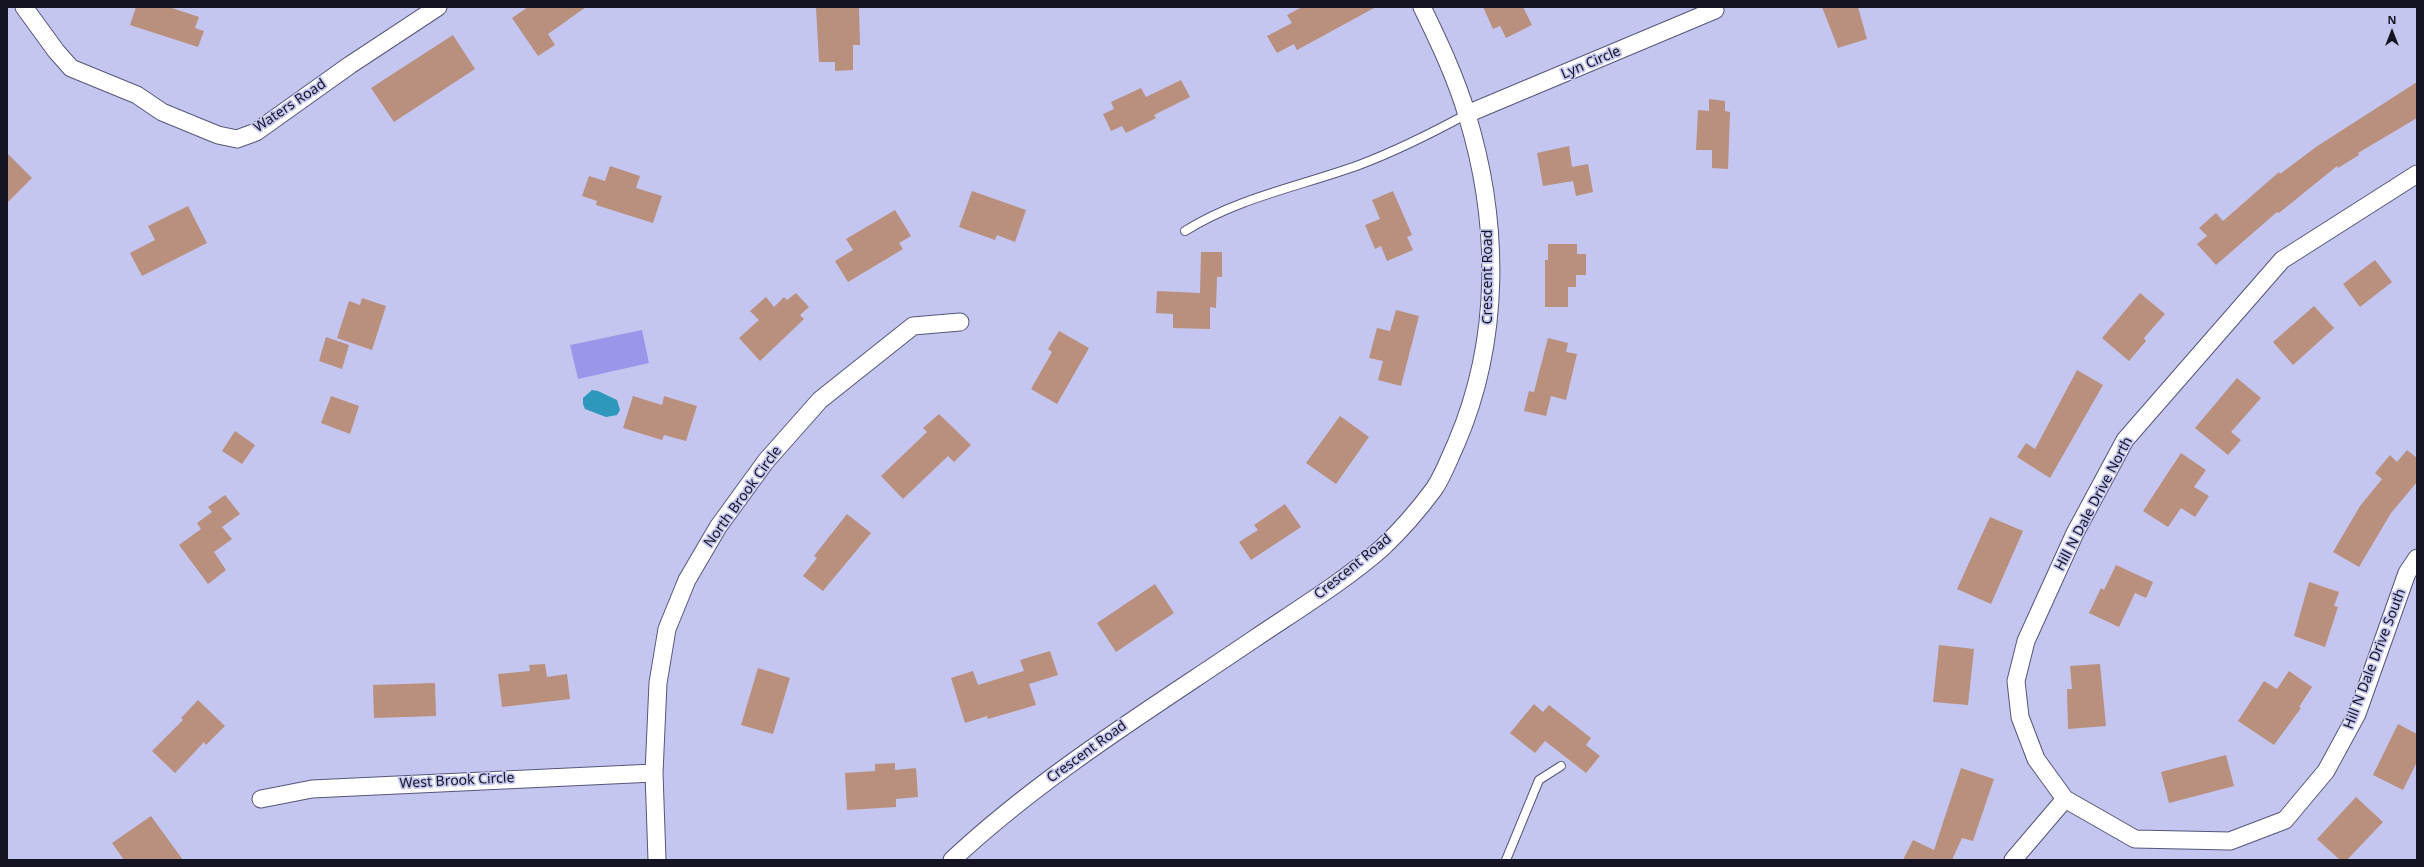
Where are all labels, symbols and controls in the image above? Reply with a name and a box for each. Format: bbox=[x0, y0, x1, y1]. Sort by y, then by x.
north arrow bbox=[2372, 12, 2412, 52]
text: N bbox=[2388, 12, 2396, 27]
street label: Lyn Circle bbox=[1559, 43, 1623, 83]
street label: Waters Road bbox=[251, 76, 329, 136]
street label: Crescent Road bbox=[1480, 230, 1496, 324]
street label: Hill N Dale Drive North bbox=[2052, 434, 2136, 574]
street label: North Brook Circle bbox=[701, 443, 785, 551]
street label: Crescent Road bbox=[1311, 531, 1395, 603]
street label: Hill N Dale Drive South bbox=[2340, 586, 2410, 732]
street label: Crescent Road bbox=[1044, 717, 1130, 787]
street label: West Brook Circle bbox=[399, 770, 515, 792]

